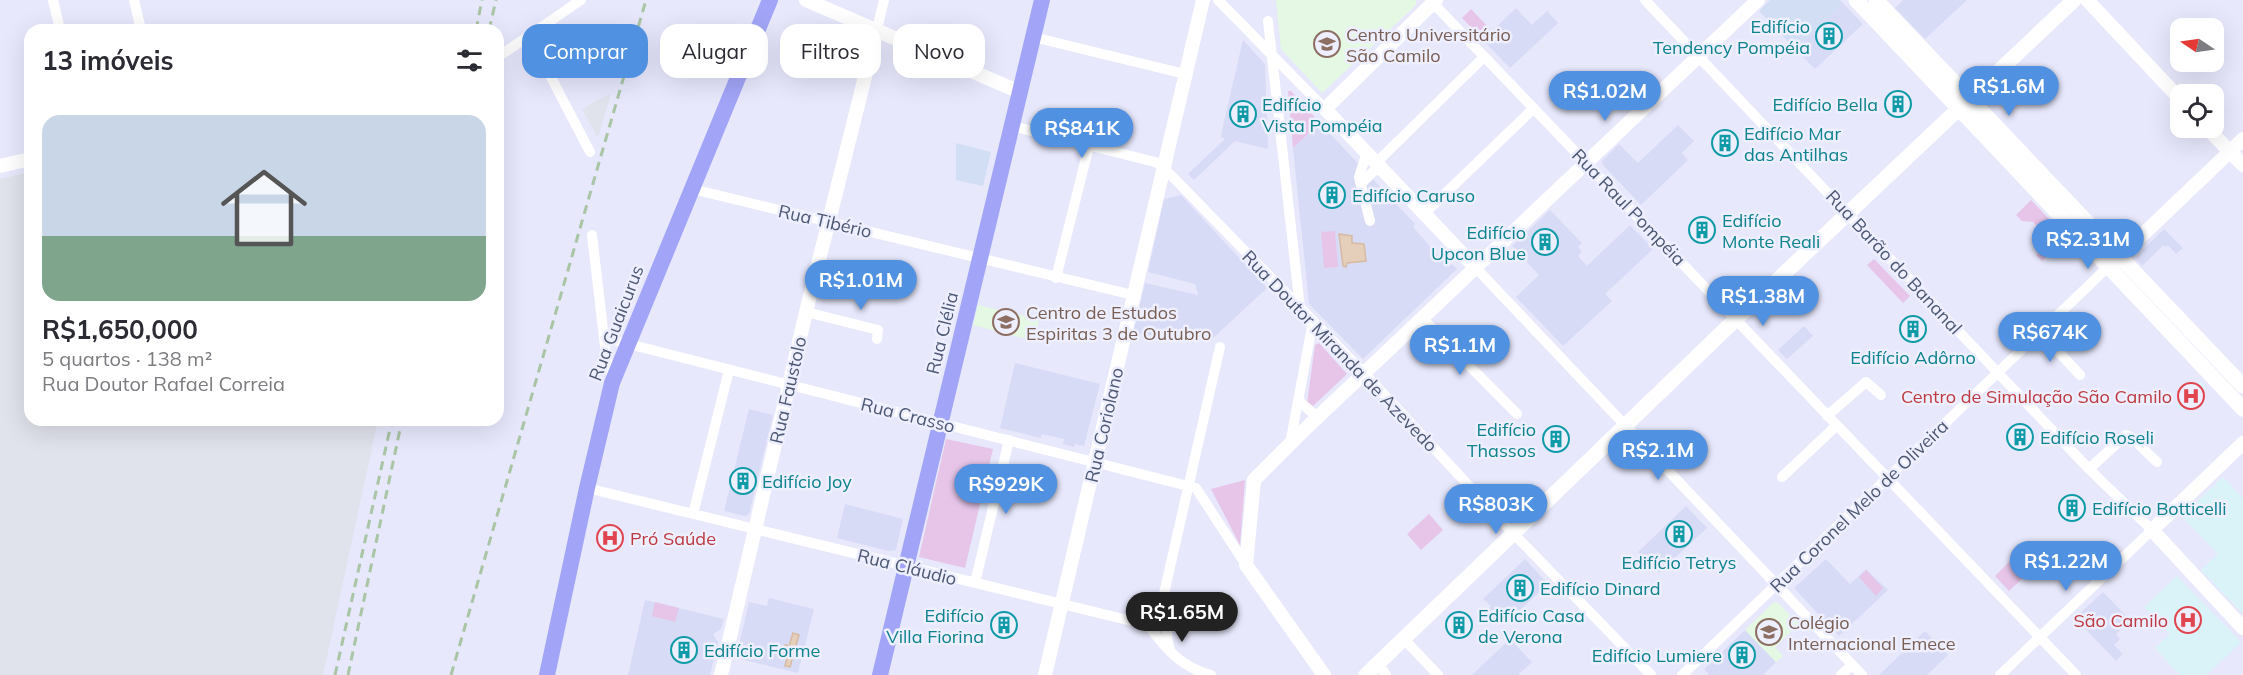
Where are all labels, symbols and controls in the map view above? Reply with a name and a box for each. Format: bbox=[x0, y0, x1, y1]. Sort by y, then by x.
place label: Edifício Tendency Pompéia bbox=[1653, 15, 1810, 59]
north arrow bbox=[2170, 18, 2224, 72]
map controls bbox=[2170, 18, 2224, 138]
building icon: Edifício Tendency Pompéia bbox=[1814, 21, 1844, 51]
place label: Centro Universitário São Camilo bbox=[1346, 23, 1511, 67]
chip: Comprar bbox=[522, 24, 648, 78]
chip: Alugar bbox=[660, 24, 768, 78]
chip: Filtros bbox=[780, 24, 881, 78]
chip: Novo bbox=[893, 24, 985, 78]
school or university icon: Centro Universitário São Camilo bbox=[1312, 29, 1342, 59]
text: 13 imóveis bbox=[42, 44, 174, 77]
icon: filters bbox=[453, 44, 486, 77]
pin: R$1.6M bbox=[1960, 66, 2058, 117]
pin: R$1.02M bbox=[1550, 71, 1660, 122]
text: R$1.6M bbox=[1973, 73, 2045, 98]
text: R$1.02M bbox=[1563, 78, 1647, 103]
button: locate bbox=[2170, 84, 2224, 138]
building icon: Edifício Bella bbox=[1883, 89, 1913, 119]
place label: Edifício Vista Pompéia bbox=[1262, 93, 1383, 137]
place label: Edifício Bella bbox=[1772, 93, 1878, 116]
building icon: Edifício Vista Pompéia bbox=[1228, 99, 1258, 129]
pin: R$841K bbox=[1033, 108, 1131, 159]
text: R$841K bbox=[1044, 115, 1120, 140]
place label: Edifício Mar das Antilhas bbox=[1744, 122, 1848, 166]
building icon: Edifício Mar das Antilhas bbox=[1710, 128, 1740, 158]
street label: Rua Raul Pompéia bbox=[1567, 144, 1691, 270]
icon: home bbox=[210, 154, 318, 262]
building icon: Edifício Caruso bbox=[1317, 180, 1347, 210]
place label: Edifício Caruso bbox=[1352, 184, 1475, 207]
street label: Rua Barão do Bananal bbox=[1821, 185, 1967, 339]
street label: Rua Tibério bbox=[776, 199, 874, 243]
place label: Edifício Monte Reali bbox=[1722, 209, 1820, 253]
building icon: Edifício Monte Reali bbox=[1687, 215, 1717, 245]
pin: R$2.31M bbox=[2033, 219, 2143, 270]
place label: Edifício Upcon Blue bbox=[1431, 221, 1526, 265]
text: R$2.31M bbox=[2046, 226, 2130, 251]
building icon: Edifício Upcon Blue bbox=[1530, 227, 1560, 257]
street label: Rua Doutor Miranda de Azevedo bbox=[1237, 245, 1443, 457]
pin: R$1.01M bbox=[806, 260, 916, 311]
street label: Rua Guaicurus bbox=[583, 262, 649, 384]
text: R$1.01M bbox=[819, 267, 903, 292]
pin: R$1.38M bbox=[1708, 276, 1818, 327]
text: R$1.38M bbox=[1721, 283, 1805, 308]
street label: Rua Clélia bbox=[921, 289, 963, 377]
place label: Centro de Estudos Espiritas 3 de Outubro bbox=[1026, 301, 1211, 345]
school or university icon: Centro de Estudos Espiritas 3 de Outubro bbox=[991, 307, 1021, 337]
pin: R$674K bbox=[2001, 312, 2099, 363]
text: R$1,650,000 bbox=[42, 313, 198, 346]
building icon: Edifício Adôrno bbox=[1898, 314, 1928, 344]
text: R$674K bbox=[2012, 319, 2088, 344]
pin: R$1.1M bbox=[1411, 325, 1509, 376]
text: R$1.1M bbox=[1424, 332, 1496, 357]
street label: Rua Faustolo bbox=[765, 334, 811, 446]
text: 5 quartos · 138 m² bbox=[42, 346, 212, 371]
place label: Edifício Adôrno bbox=[1850, 346, 1976, 369]
street label: Rua Coriolano bbox=[1080, 365, 1128, 485]
text: Rua Doutor Rafael Correia bbox=[42, 371, 285, 396]
hospital icon: Centro de Simulação São Camilo bbox=[2176, 381, 2206, 411]
place label: Centro de Simulação São Camilo bbox=[1901, 385, 2172, 408]
street label: Rua Crasso bbox=[859, 392, 957, 438]
street label: Rua Coronel Melo de Oliveira bbox=[1765, 415, 1953, 597]
place label: Edifício Thassos bbox=[1467, 418, 1536, 462]
building icon: Edifício Roseli bbox=[2005, 422, 2035, 452]
building icon: Edifício Thassos bbox=[1541, 424, 1571, 454]
place label: Edifício Roseli bbox=[2040, 426, 2154, 449]
pin: R$2.1M bbox=[1609, 430, 1707, 481]
text: R$2.1M bbox=[1622, 437, 1694, 462]
pin: R$929K bbox=[957, 464, 1055, 515]
building icon: Edifício Joy bbox=[728, 466, 758, 496]
place label: Edifício Joy bbox=[762, 470, 852, 493]
text: R$929K bbox=[968, 471, 1044, 496]
pin: R$803K bbox=[1447, 484, 1545, 535]
text: R$803K bbox=[1458, 491, 1534, 516]
building icon: Edifício Botticelli bbox=[2057, 493, 2087, 523]
place label: Edifício Botticelli bbox=[2092, 497, 2227, 520]
building icon: Edifício Tetrys bbox=[1664, 519, 1694, 549]
hospital icon: Pró Saúde bbox=[595, 523, 625, 553]
place label: Pró Saúde bbox=[630, 527, 716, 550]
pin: R$1.22M bbox=[2011, 541, 2121, 592]
street label: Rua Cláudio bbox=[855, 544, 959, 590]
text: R$1.22M bbox=[2024, 548, 2108, 573]
place label: Edifício Tetrys bbox=[1621, 551, 1737, 574]
building icon: Edifício Dinard bbox=[1505, 573, 1535, 603]
place label: Edifício Dinard bbox=[1540, 577, 1660, 600]
pin: R$1.65M bbox=[1127, 592, 1237, 643]
text: R$1.65M bbox=[1140, 599, 1224, 624]
place label: Edifício Villa Fiorina bbox=[886, 604, 984, 648]
place label: Edifício Casa de Verona bbox=[1478, 604, 1585, 648]
hospital icon: São Camilo bbox=[2173, 605, 2203, 635]
place label: São Camilo bbox=[2074, 609, 2168, 632]
building icon: Edifício Villa Fiorina bbox=[989, 610, 1019, 640]
building icon: Edifício Casa de Verona bbox=[1444, 610, 1474, 640]
place label: Colégio Internacional Emece bbox=[1788, 611, 1956, 655]
school or university icon: Colégio Internacional Emece bbox=[1754, 617, 1784, 647]
building icon: Edifício Forme bbox=[669, 635, 699, 665]
place label: Edifício Forme bbox=[704, 639, 820, 662]
building icon: Edifício Lumiere bbox=[1727, 640, 1757, 670]
place label: Edifício Lumiere bbox=[1592, 644, 1722, 667]

